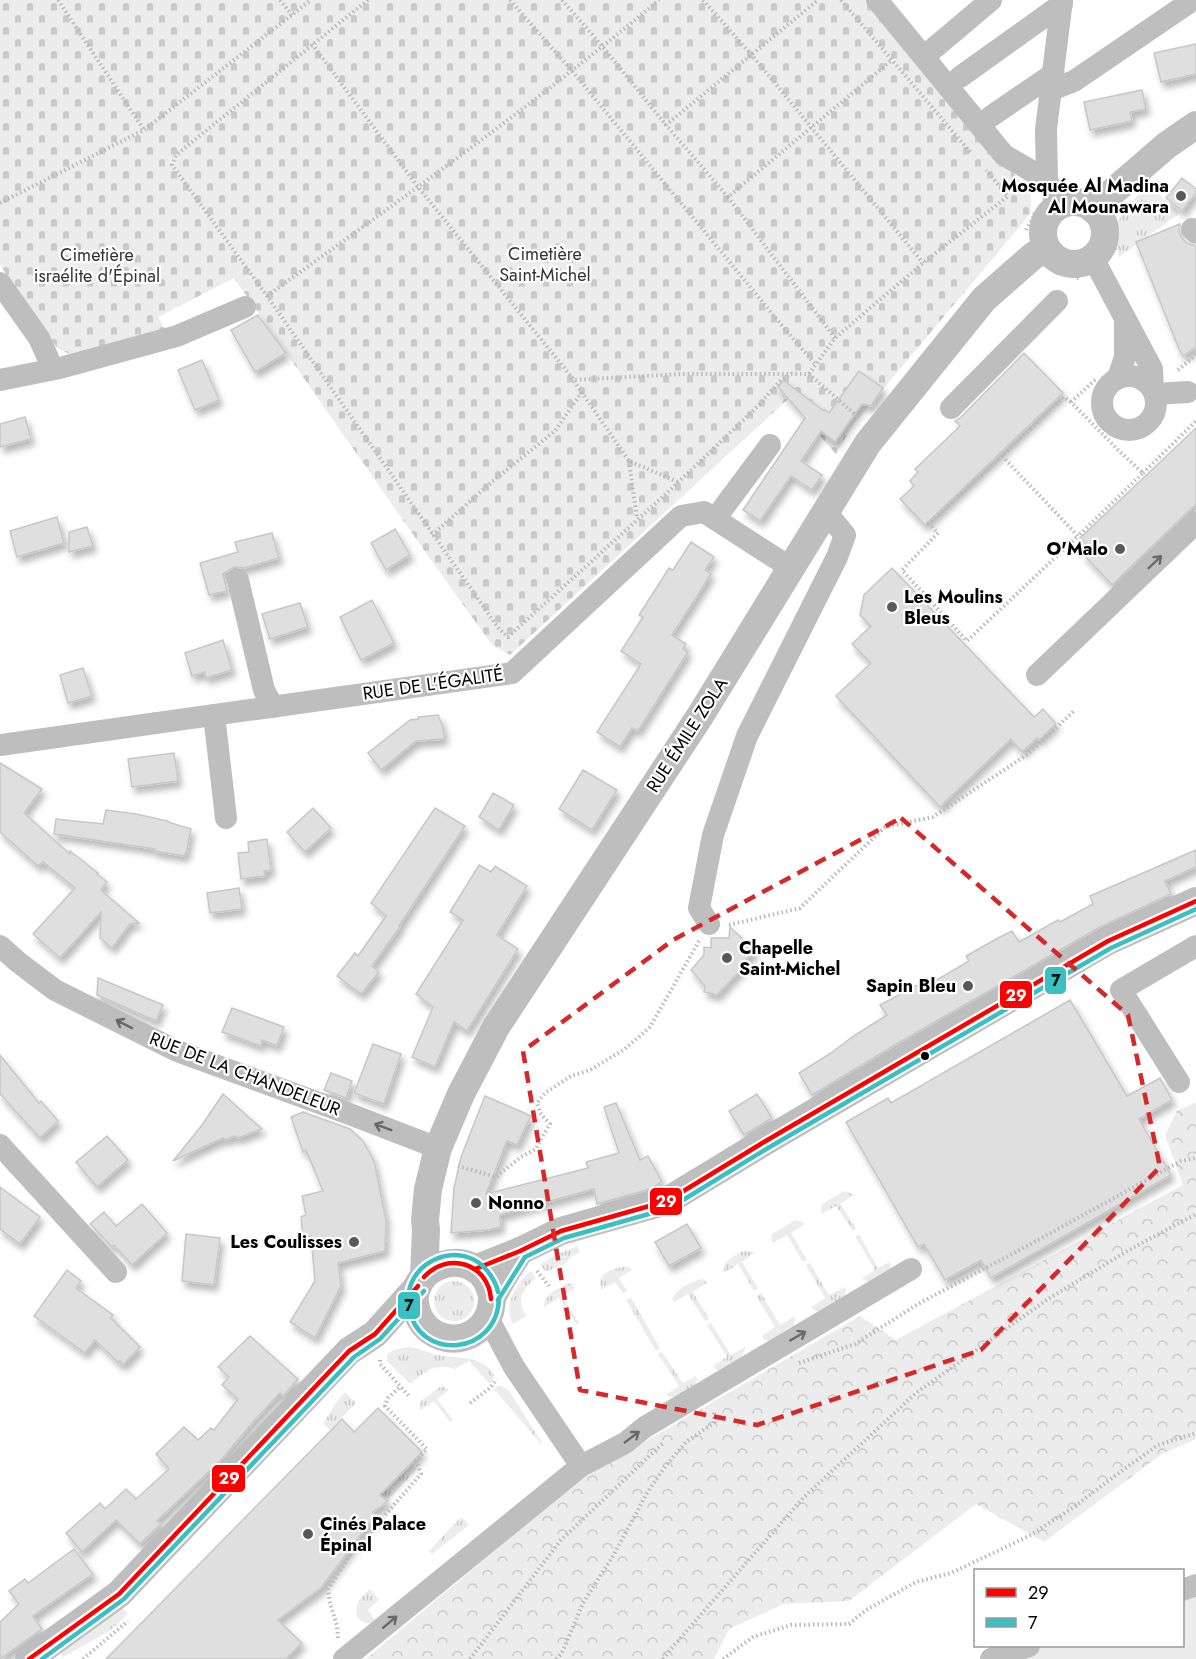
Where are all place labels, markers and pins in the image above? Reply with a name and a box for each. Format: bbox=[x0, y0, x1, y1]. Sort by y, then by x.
place label: Mosquée Al Madina Al Mounawara bbox=[1001, 173, 1169, 220]
marker: Mosquée Al Madina Al Mounawara bbox=[1174, 189, 1188, 203]
place label: O'Malo bbox=[1046, 536, 1108, 562]
marker: O'Malo bbox=[1113, 542, 1127, 556]
place label: Les Moulins Bleus bbox=[904, 584, 1003, 631]
marker: Les Moulins Bleus bbox=[885, 600, 899, 614]
place label: Chapelle Saint-Michel bbox=[739, 935, 840, 982]
marker: Chapelle Saint-Michel bbox=[720, 951, 734, 965]
place label: Sapin Bleu bbox=[866, 973, 956, 999]
marker: Sapin Bleu bbox=[961, 979, 975, 993]
unlabelled marker bbox=[919, 1050, 931, 1062]
place label: Nonno bbox=[488, 1190, 545, 1216]
marker: Nonno bbox=[469, 1196, 483, 1210]
place label: Les Coulisses bbox=[230, 1229, 342, 1255]
marker: Les Coulisses bbox=[347, 1235, 361, 1249]
place label: Cinés Palace Épinal bbox=[320, 1511, 426, 1558]
marker: Cinés Palace Épinal bbox=[301, 1527, 315, 1541]

